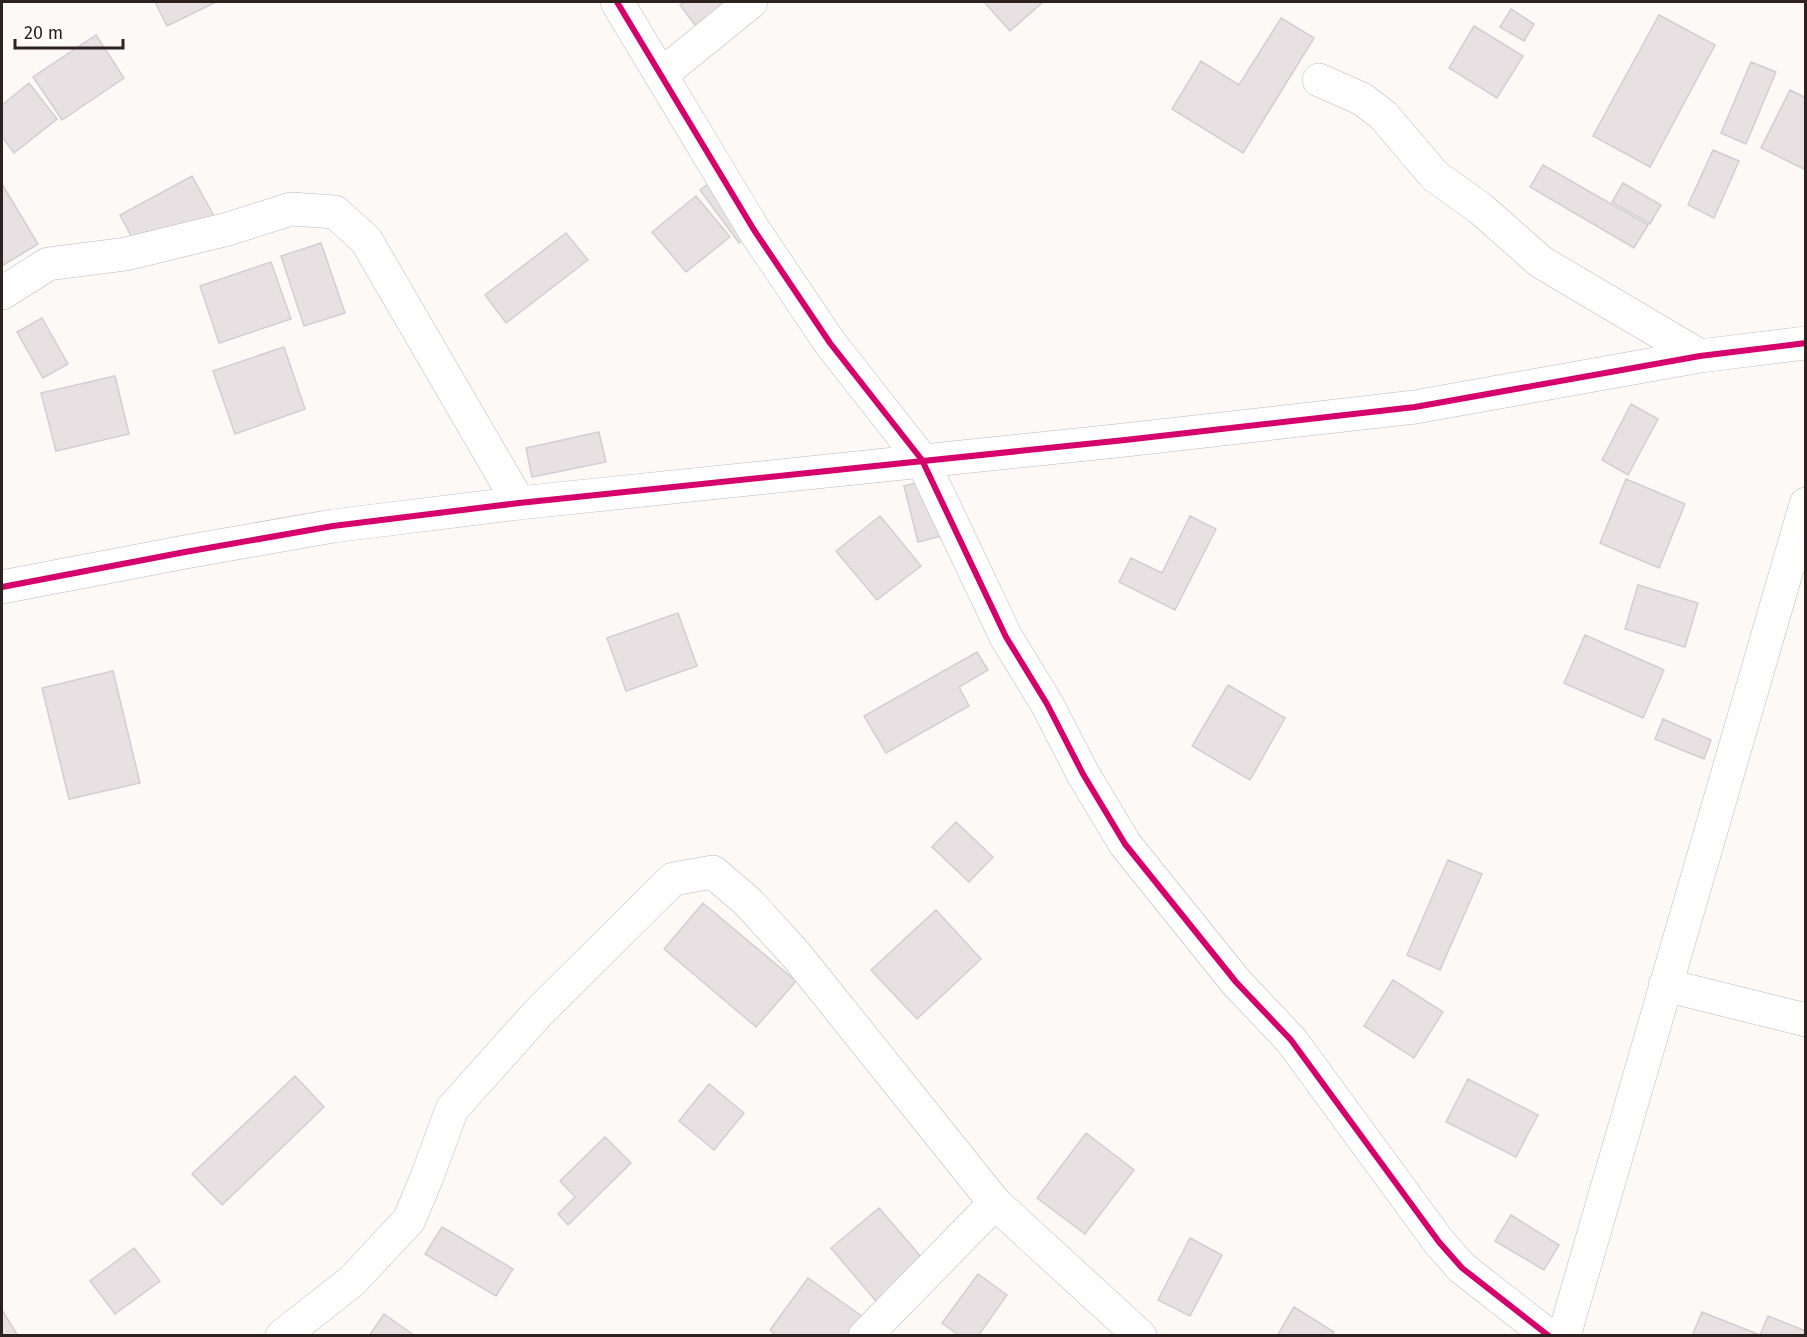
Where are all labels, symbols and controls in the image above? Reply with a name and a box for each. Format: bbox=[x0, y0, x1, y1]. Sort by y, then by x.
scale bar bbox=[15, 12, 123, 50]
text: 20 m bbox=[24, 22, 63, 44]

